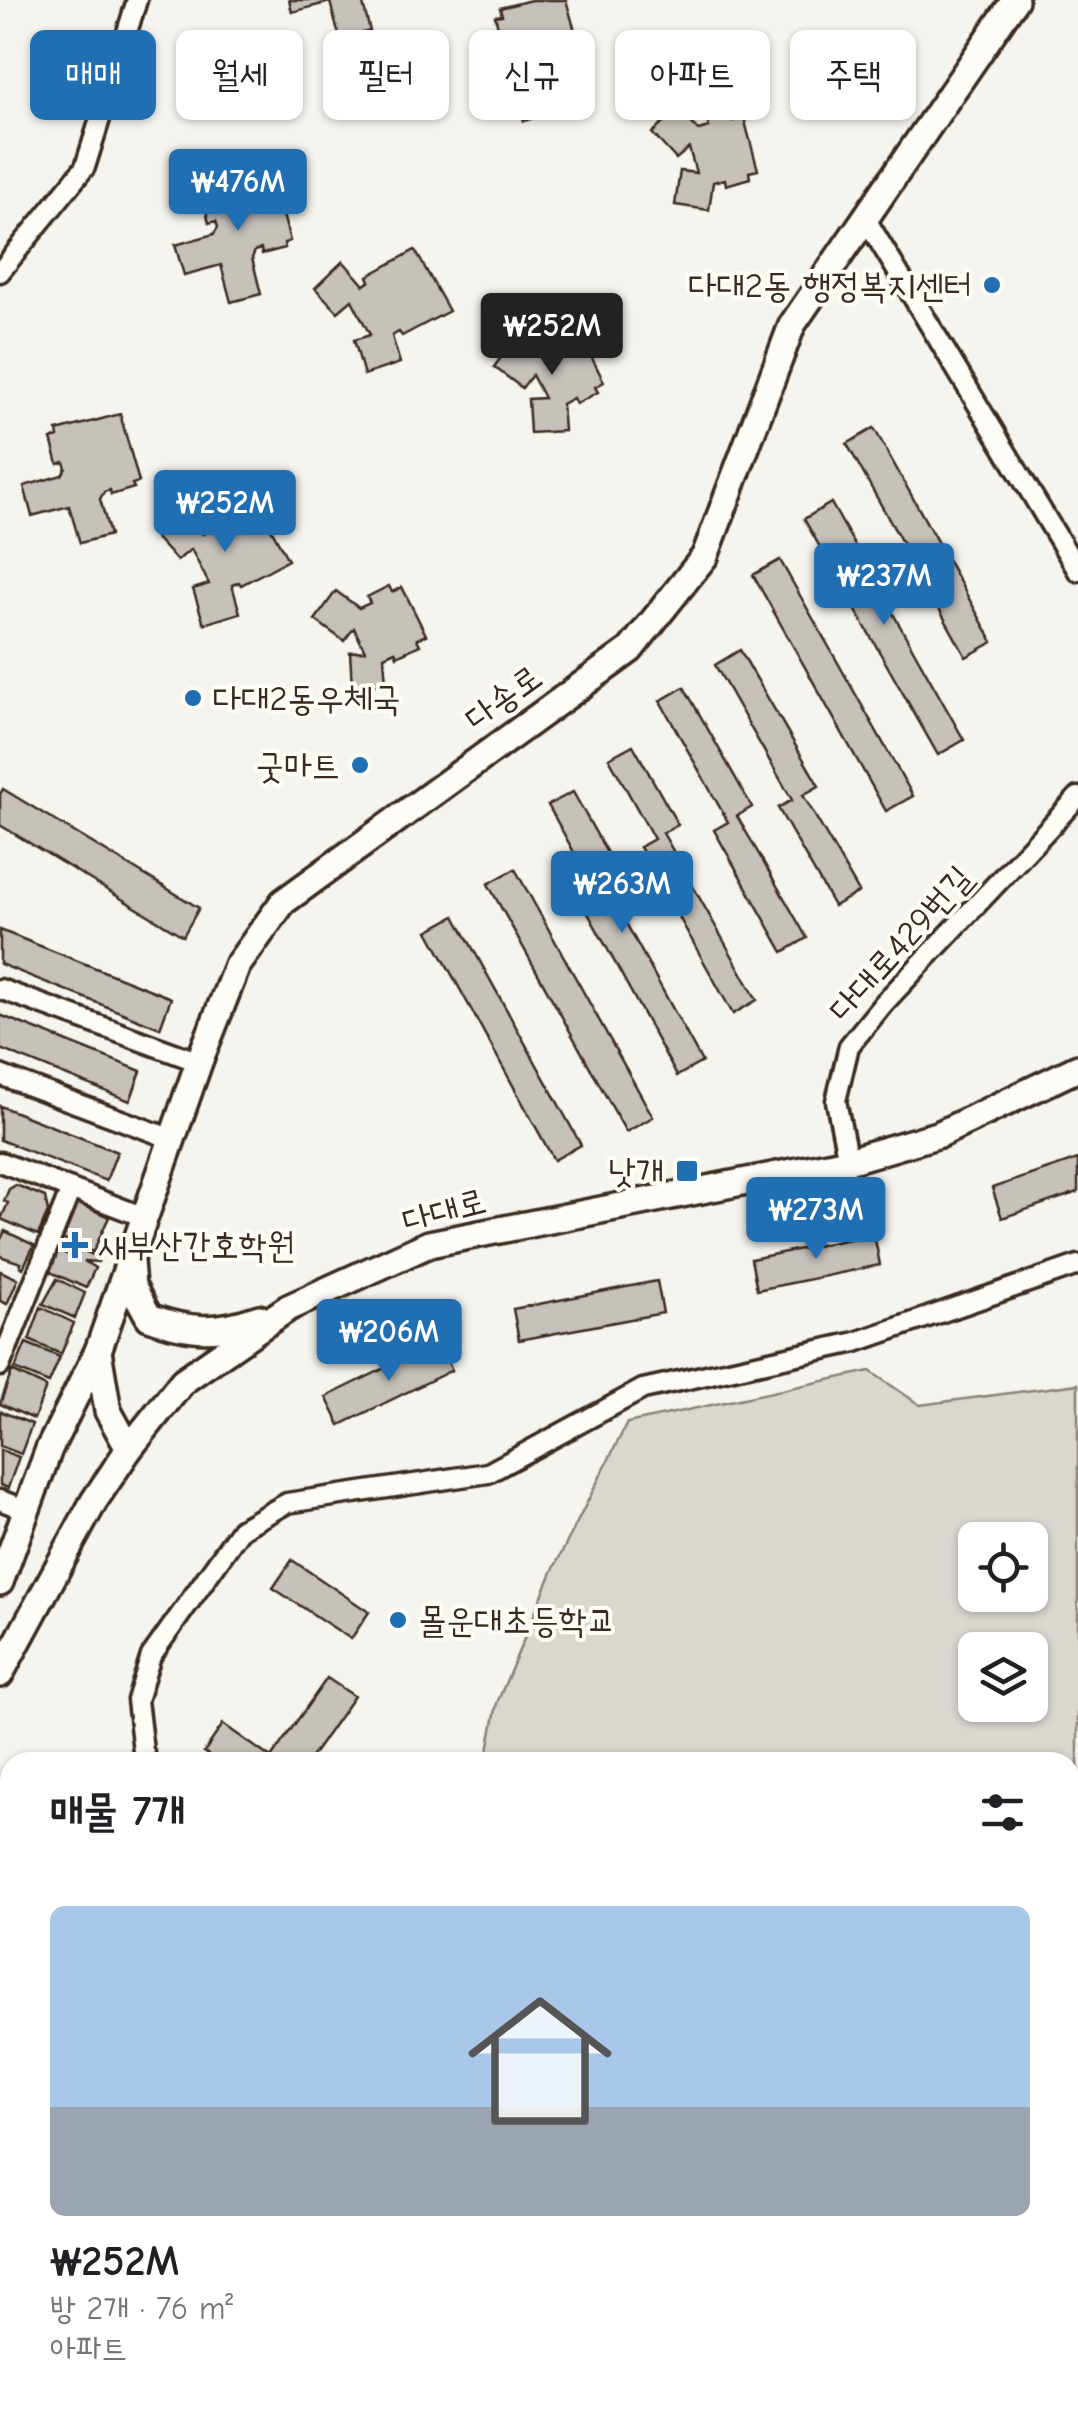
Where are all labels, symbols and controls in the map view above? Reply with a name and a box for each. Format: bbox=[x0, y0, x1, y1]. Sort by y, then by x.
chip: 매매 bbox=[30, 30, 156, 120]
chip: 월세 bbox=[176, 30, 303, 120]
chip: 필터 bbox=[323, 30, 449, 120]
chip: 신규 bbox=[469, 30, 595, 120]
chip: 아파트 bbox=[615, 30, 770, 120]
chip: 주택 bbox=[790, 30, 916, 120]
pin: ₩476M bbox=[168, 149, 308, 234]
text: ₩476M bbox=[191, 163, 285, 200]
place label: 다대2동 행정복지센터 bbox=[689, 265, 972, 306]
marker: 다대2동 행정복지센터 bbox=[981, 274, 1003, 296]
pin: ₩252M bbox=[482, 293, 622, 378]
text: ₩252M bbox=[503, 307, 601, 344]
pin: ₩252M bbox=[155, 470, 295, 555]
text: ₩252M bbox=[176, 484, 274, 521]
pin: ₩237M bbox=[814, 543, 954, 628]
text: ₩237M bbox=[836, 557, 932, 594]
street label: 다송로 bbox=[457, 656, 550, 739]
place label: 다대2동우체국 bbox=[213, 678, 400, 719]
marker: 다대2동우체국 bbox=[182, 687, 204, 709]
place label: 굿마트 bbox=[256, 745, 340, 786]
marker: 굿마트 bbox=[349, 754, 371, 776]
pin: ₩263M bbox=[552, 851, 692, 936]
street label: 다대로429번길 bbox=[820, 857, 981, 1029]
text: ₩263M bbox=[573, 865, 671, 902]
place label: 낫개 bbox=[608, 1151, 664, 1192]
marker: 낫개 bbox=[674, 1158, 700, 1184]
pin: ₩273M bbox=[746, 1177, 886, 1262]
street label: 다대로 bbox=[398, 1180, 490, 1241]
text: ₩273M bbox=[768, 1191, 864, 1228]
place label: 새부산간호학원 bbox=[98, 1225, 295, 1266]
marker: 새부산간호학원 bbox=[62, 1232, 88, 1258]
pin: ₩206M bbox=[319, 1299, 459, 1384]
text: ₩206M bbox=[339, 1313, 439, 1350]
map controls bbox=[958, 1522, 1048, 1722]
button: locate bbox=[958, 1522, 1048, 1612]
place label: 몰운대초등학교 bbox=[418, 1600, 615, 1641]
marker: 몰운대초등학교 bbox=[387, 1609, 409, 1631]
button: layers bbox=[958, 1632, 1048, 1722]
icon: filters bbox=[975, 1785, 1030, 1840]
text: 매물 7개 bbox=[50, 1787, 185, 1836]
icon: home bbox=[450, 1971, 630, 2151]
text: ₩252M bbox=[50, 2237, 179, 2286]
text: 방 2개 · 76 m² bbox=[50, 2290, 233, 2327]
text: 아파트 bbox=[50, 2330, 127, 2367]

